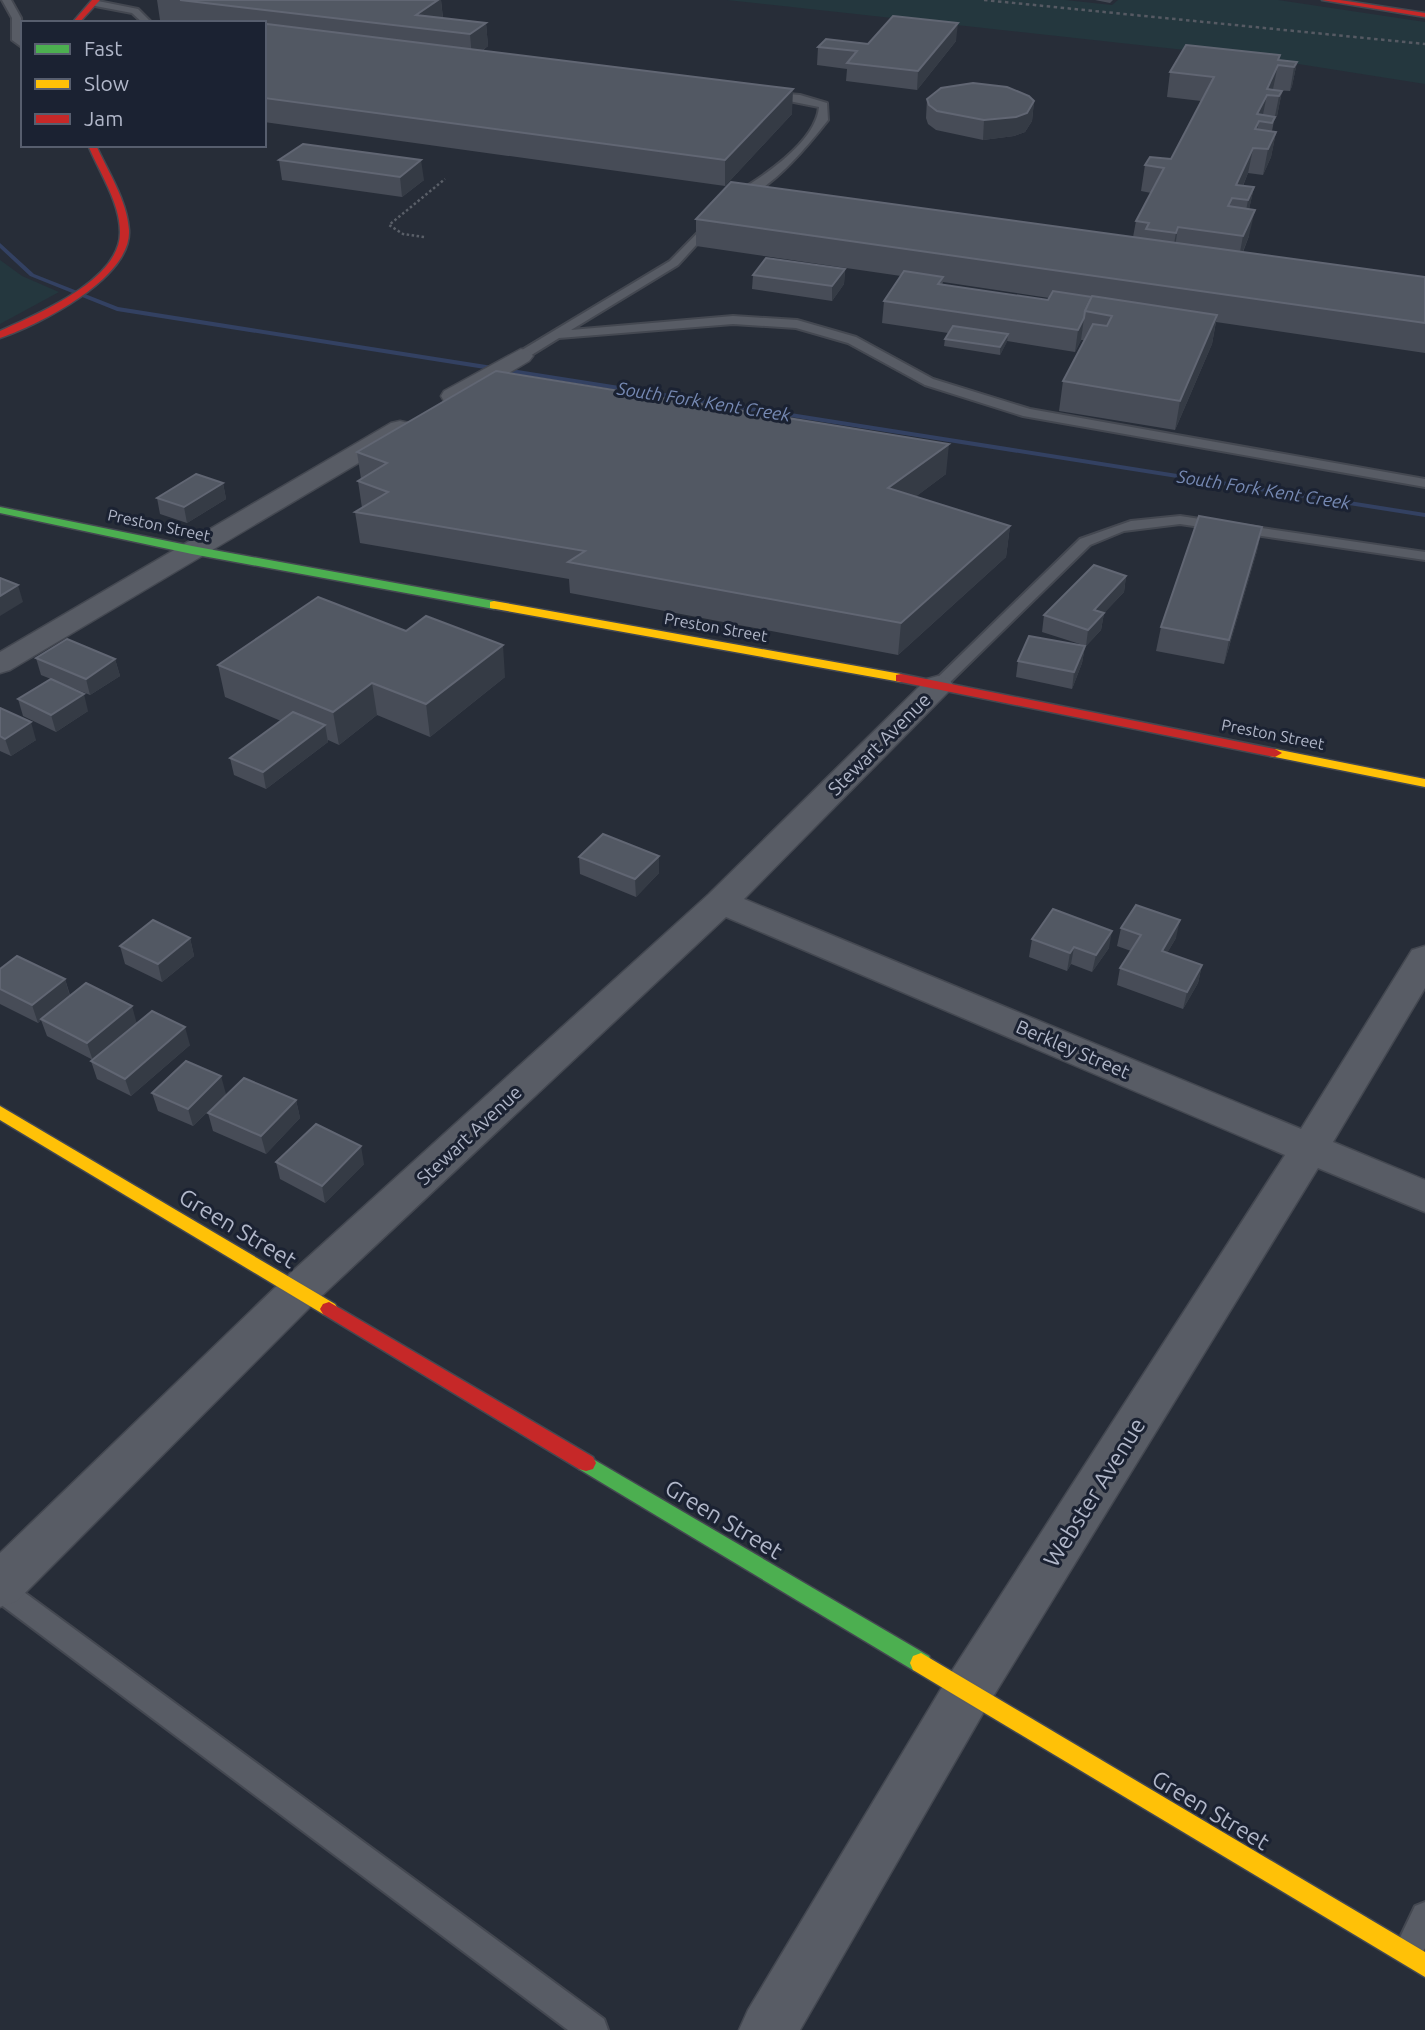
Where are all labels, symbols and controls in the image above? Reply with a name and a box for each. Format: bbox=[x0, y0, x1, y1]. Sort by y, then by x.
legend bbox=[21, 21, 266, 147]
text: Fast bbox=[84, 36, 122, 60]
text: Slow bbox=[84, 71, 129, 95]
text: Jam bbox=[84, 106, 123, 130]
water label: South Fork Kent Creek bbox=[615, 377, 793, 425]
water label: South Fork Kent Creek bbox=[1175, 465, 1353, 513]
street label: Preston Street bbox=[106, 505, 213, 545]
street label: Preston Street bbox=[663, 609, 770, 645]
street label: Stewart Avenue bbox=[823, 688, 935, 800]
street label: Preston Street bbox=[1220, 715, 1327, 753]
street label: Berkley Street bbox=[1013, 1015, 1134, 1083]
street label: Stewart Avenue bbox=[412, 1081, 526, 1189]
street label: Green Street bbox=[175, 1183, 301, 1273]
street label: Webster Avenue bbox=[1038, 1413, 1150, 1571]
street label: Green Street bbox=[661, 1474, 787, 1564]
street label: Green Street bbox=[1148, 1765, 1274, 1855]

